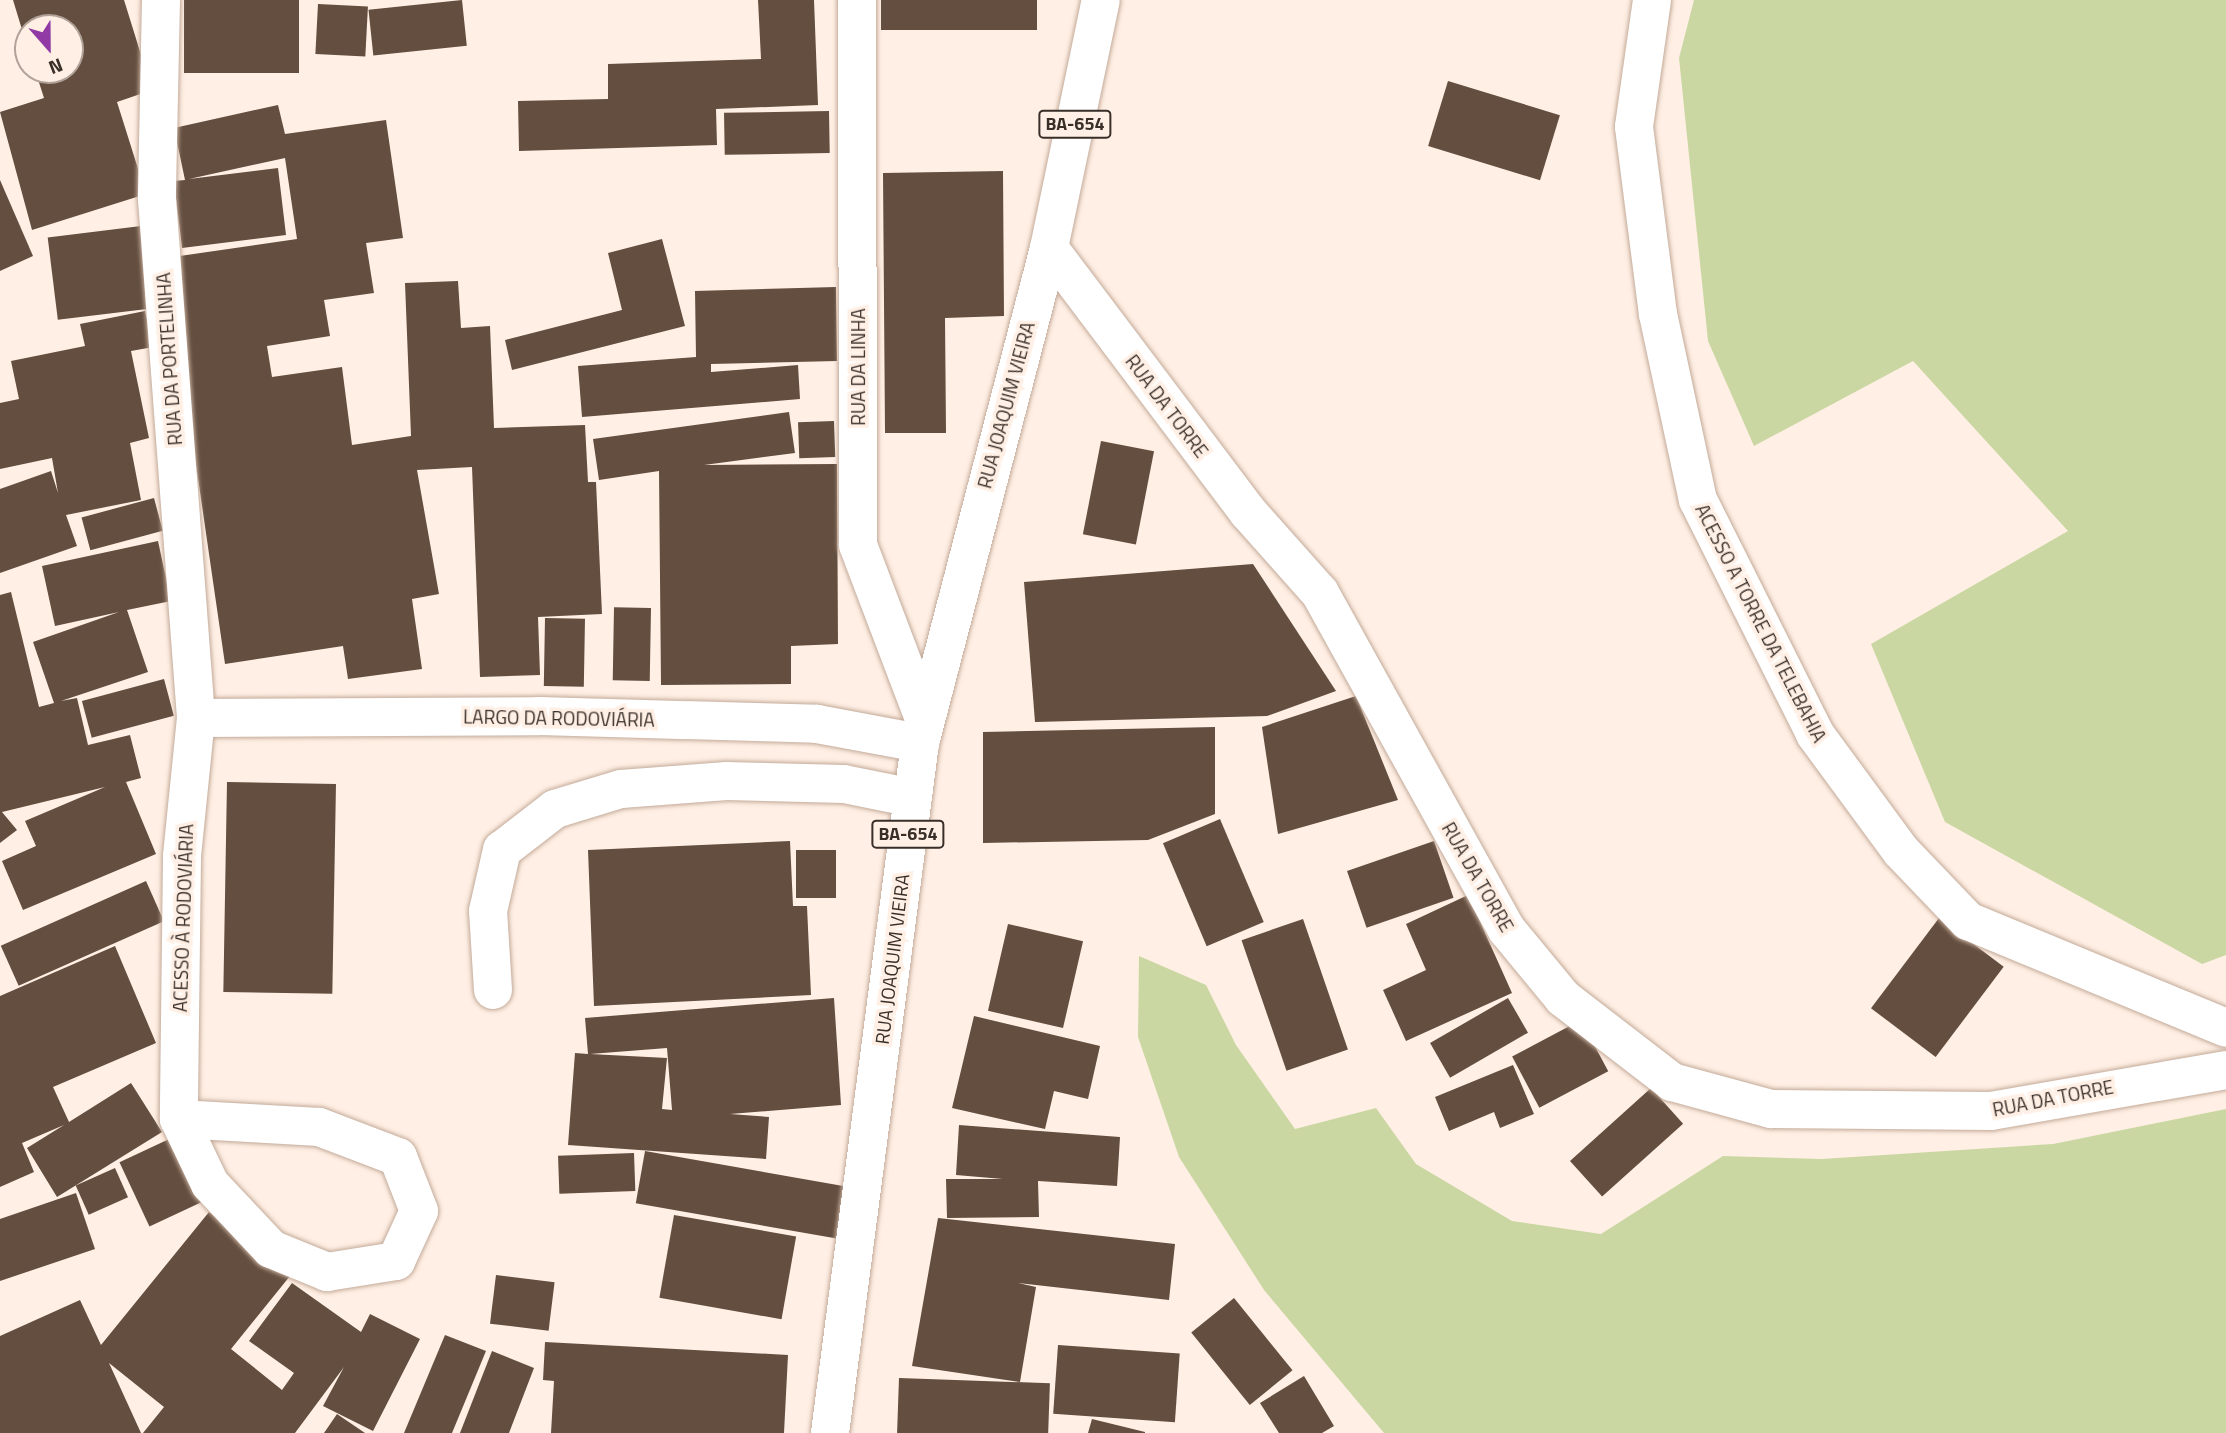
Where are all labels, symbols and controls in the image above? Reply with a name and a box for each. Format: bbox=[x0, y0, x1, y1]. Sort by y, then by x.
north arrow bbox=[14, 14, 84, 84]
text: N bbox=[45, 51, 67, 83]
road number: BA-654 bbox=[1038, 110, 1112, 139]
street label: RUA DA PORTELINHA bbox=[152, 272, 186, 446]
street label: RUA DA LINHA bbox=[847, 308, 869, 426]
street label: RUA JOAQUIM VIEIRA bbox=[973, 319, 1039, 491]
street label: RUA DA TORRE bbox=[1121, 350, 1213, 462]
street label: ACESSO A TORRE DA TELEBAHIA bbox=[1691, 500, 1831, 746]
street label: LARGO DA RODOVIÁRIA bbox=[463, 705, 655, 731]
street label: RUA DA TORRE bbox=[1437, 818, 1519, 936]
road number: BA-654 bbox=[871, 820, 945, 848]
street label: ACESSO À RODOVIÁRIA bbox=[168, 824, 198, 1012]
street label: RUA JOAQUIM VIEIRA bbox=[870, 872, 914, 1046]
street label: RUA DA TORRE bbox=[1991, 1075, 2115, 1121]

